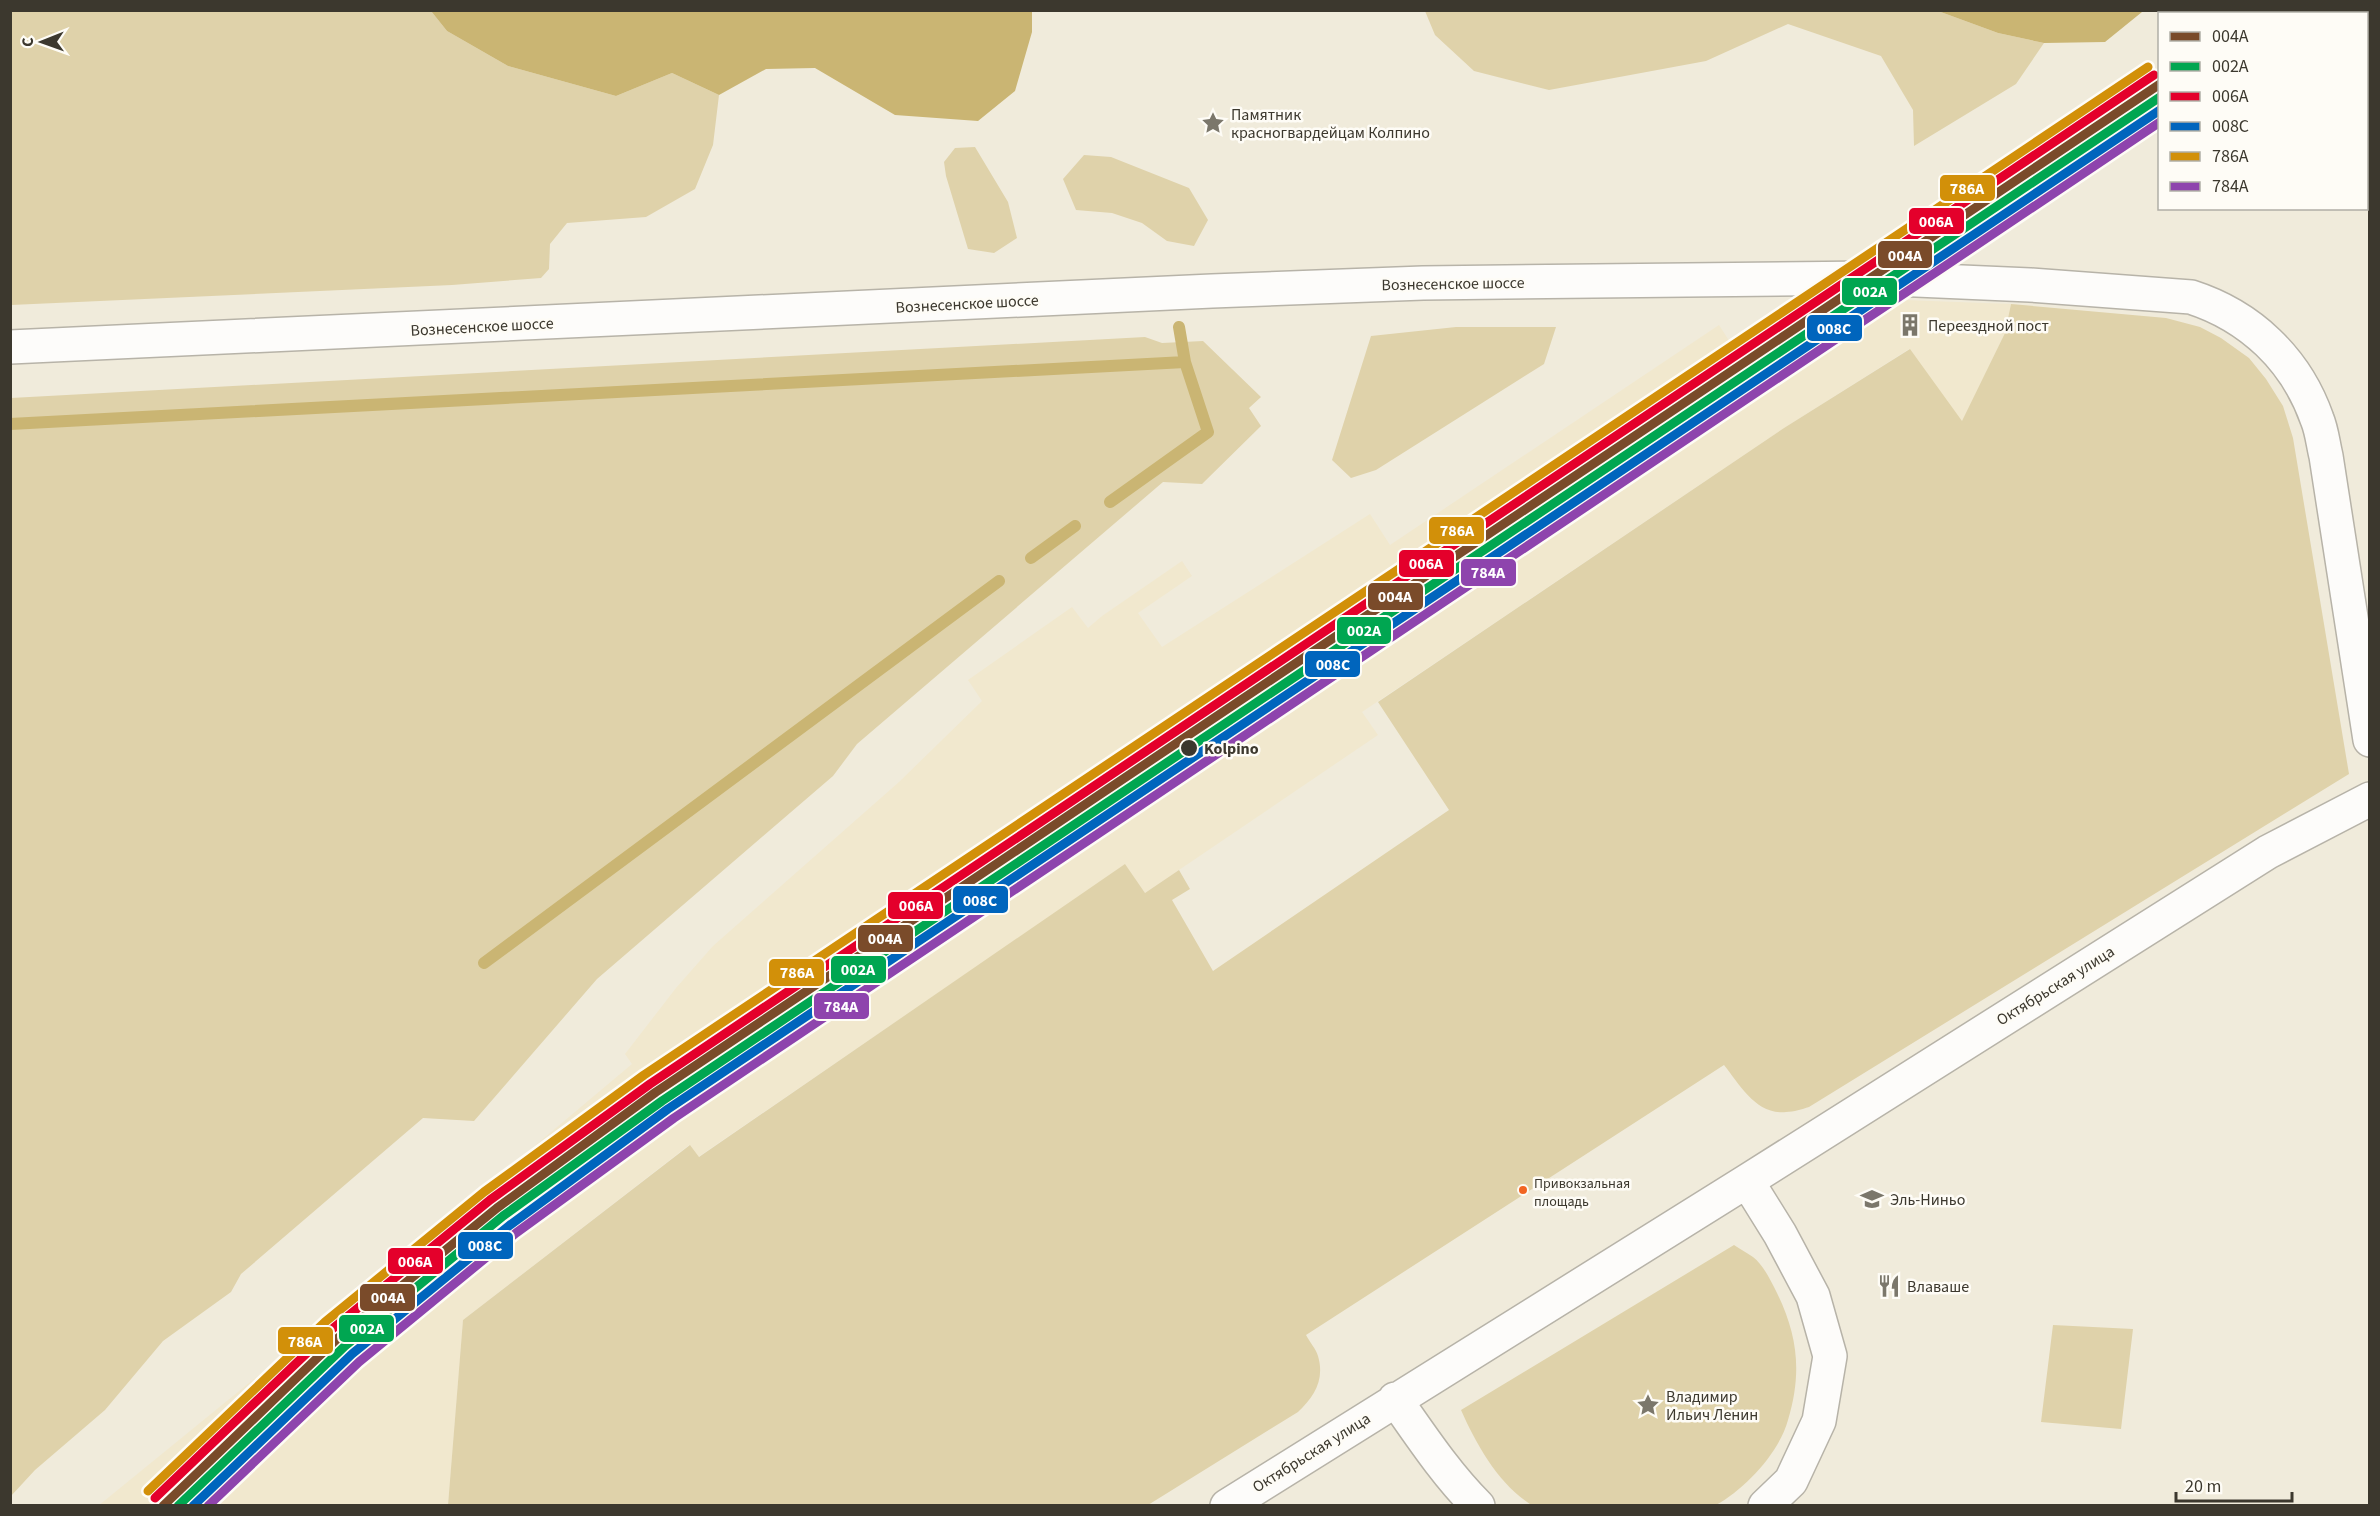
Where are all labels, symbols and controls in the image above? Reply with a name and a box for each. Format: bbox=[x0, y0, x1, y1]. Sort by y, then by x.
north arrow bbox=[12, 12, 72, 72]
legend bbox=[2158, 12, 2368, 210]
text: 004А bbox=[2212, 24, 2249, 49]
text: С bbox=[17, 37, 39, 47]
text: 002А bbox=[2212, 54, 2249, 79]
text: 006А bbox=[2212, 84, 2249, 109]
place label: Памятник красногвардейцам Колпино bbox=[1231, 104, 1430, 144]
place icon: Памятник красногвардейцам Колпино bbox=[1200, 110, 1226, 136]
text: 008С bbox=[2212, 114, 2249, 139]
text: 786А bbox=[2212, 144, 2249, 169]
line badge: 786А bbox=[1939, 174, 1996, 202]
text: 784А bbox=[2212, 174, 2249, 199]
text: 786А bbox=[1950, 178, 1985, 200]
line badge: 006А bbox=[1908, 207, 1965, 235]
text: 006А bbox=[1919, 211, 1954, 233]
line badge: 004А bbox=[1877, 240, 1933, 269]
text: 004А bbox=[1888, 245, 1923, 267]
street label: Вознесенское шоссе bbox=[1381, 272, 1525, 296]
line badge: 002А bbox=[1841, 277, 1898, 306]
text: 002А bbox=[1853, 281, 1888, 303]
street label: Вознесенское шоссе bbox=[895, 289, 1039, 319]
street label: Вознесенское шоссе bbox=[410, 312, 554, 342]
building icon: Переездной пост bbox=[1897, 312, 1923, 338]
line badge: 008С bbox=[1806, 314, 1863, 342]
place label: Переездной пост bbox=[1928, 315, 2049, 337]
text: 008С bbox=[1817, 318, 1851, 340]
line badge: 786А bbox=[1428, 516, 1485, 545]
text: 786А bbox=[1440, 520, 1475, 542]
line badge: 006А bbox=[1398, 549, 1455, 578]
text: 006А bbox=[1409, 553, 1444, 575]
line badge: 784А bbox=[1460, 558, 1517, 587]
text: 784А bbox=[1471, 562, 1506, 584]
line badge: 004А bbox=[1367, 582, 1424, 611]
text: 004А bbox=[1378, 586, 1413, 608]
line badge: 002А bbox=[1336, 616, 1392, 645]
text: 002А bbox=[1347, 620, 1382, 642]
line badge: 008С bbox=[1304, 650, 1361, 678]
text: 008С bbox=[1316, 654, 1350, 676]
marker: Kolpino bbox=[1179, 738, 1199, 758]
place label: Kolpino bbox=[1204, 738, 1259, 760]
line badge: 008С bbox=[952, 885, 1009, 914]
text: 008С bbox=[963, 890, 997, 912]
line badge: 006А bbox=[887, 891, 944, 920]
text: 006А bbox=[899, 895, 934, 917]
line badge: 004А bbox=[857, 924, 914, 953]
text: 004А bbox=[868, 928, 903, 950]
street label: Октябрьская улица bbox=[1992, 941, 2119, 1031]
line badge: 002А bbox=[830, 955, 887, 984]
line badge: 786А bbox=[768, 958, 825, 987]
text: 002А bbox=[841, 959, 876, 981]
text: 786А bbox=[780, 962, 815, 984]
line badge: 784А bbox=[813, 992, 870, 1020]
text: 784А bbox=[824, 996, 859, 1018]
place label: Привокзальная площадь bbox=[1534, 1174, 1630, 1212]
marker: Привокзальная площадь bbox=[1517, 1184, 1529, 1196]
school or university icon: Эль-Ниньо bbox=[1859, 1186, 1885, 1212]
place label: Эль-Ниньо bbox=[1890, 1189, 1965, 1211]
line badge: 008С bbox=[457, 1231, 514, 1260]
text: 008С bbox=[468, 1235, 502, 1257]
line badge: 006А bbox=[387, 1247, 444, 1275]
text: 006А bbox=[398, 1251, 433, 1273]
restaurant icon: Влаваше bbox=[1876, 1273, 1902, 1299]
place label: Влаваше bbox=[1907, 1276, 1969, 1298]
line badge: 004А bbox=[359, 1283, 416, 1312]
text: 004А bbox=[371, 1287, 406, 1309]
line badge: 002А bbox=[338, 1314, 395, 1343]
text: 002А bbox=[350, 1318, 385, 1340]
line badge: 786А bbox=[277, 1326, 334, 1355]
text: 786А bbox=[288, 1331, 323, 1353]
place label: Владимир Ильич Ленин bbox=[1666, 1386, 1758, 1426]
place icon: Владимир Ильич Ленин bbox=[1635, 1392, 1661, 1418]
street label: Октябрьская улица bbox=[1248, 1408, 1375, 1498]
scale bar bbox=[2176, 1465, 2292, 1503]
text: 20 m bbox=[2185, 1474, 2221, 1499]

